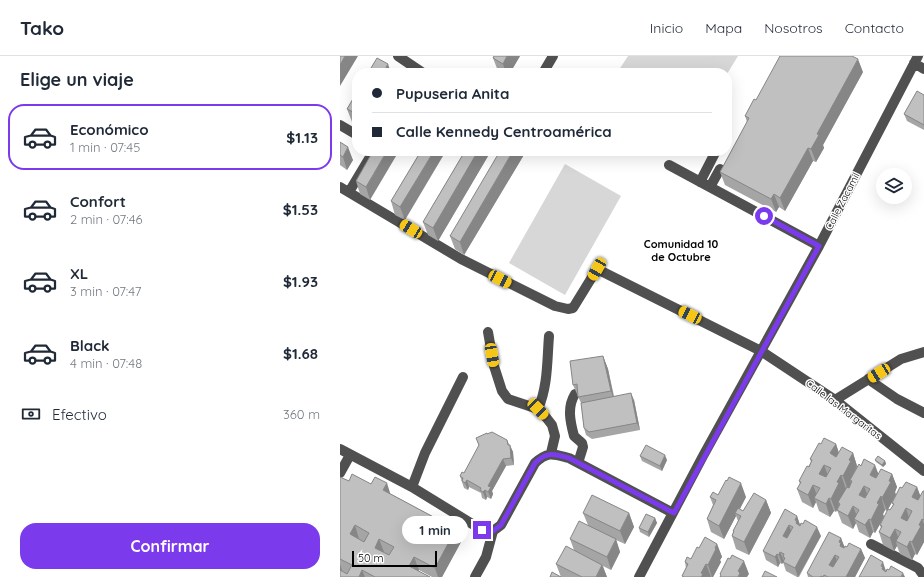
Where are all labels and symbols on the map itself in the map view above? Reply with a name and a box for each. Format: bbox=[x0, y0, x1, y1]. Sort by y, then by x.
street label: Calle Zacamil bbox=[822, 170, 862, 232]
route start bbox=[755, 207, 773, 225]
car bbox=[398, 218, 424, 240]
district label: Comunidad 10 de Octubre bbox=[644, 237, 718, 264]
car bbox=[586, 256, 608, 282]
car bbox=[487, 268, 513, 290]
car bbox=[677, 304, 703, 326]
car bbox=[484, 342, 500, 368]
car bbox=[866, 362, 892, 384]
street label: Calle las Margaritas bbox=[803, 377, 884, 442]
car bbox=[525, 396, 551, 422]
callout: 1 min bbox=[402, 516, 468, 544]
route end bbox=[473, 521, 491, 539]
scale bar bbox=[352, 549, 437, 568]

